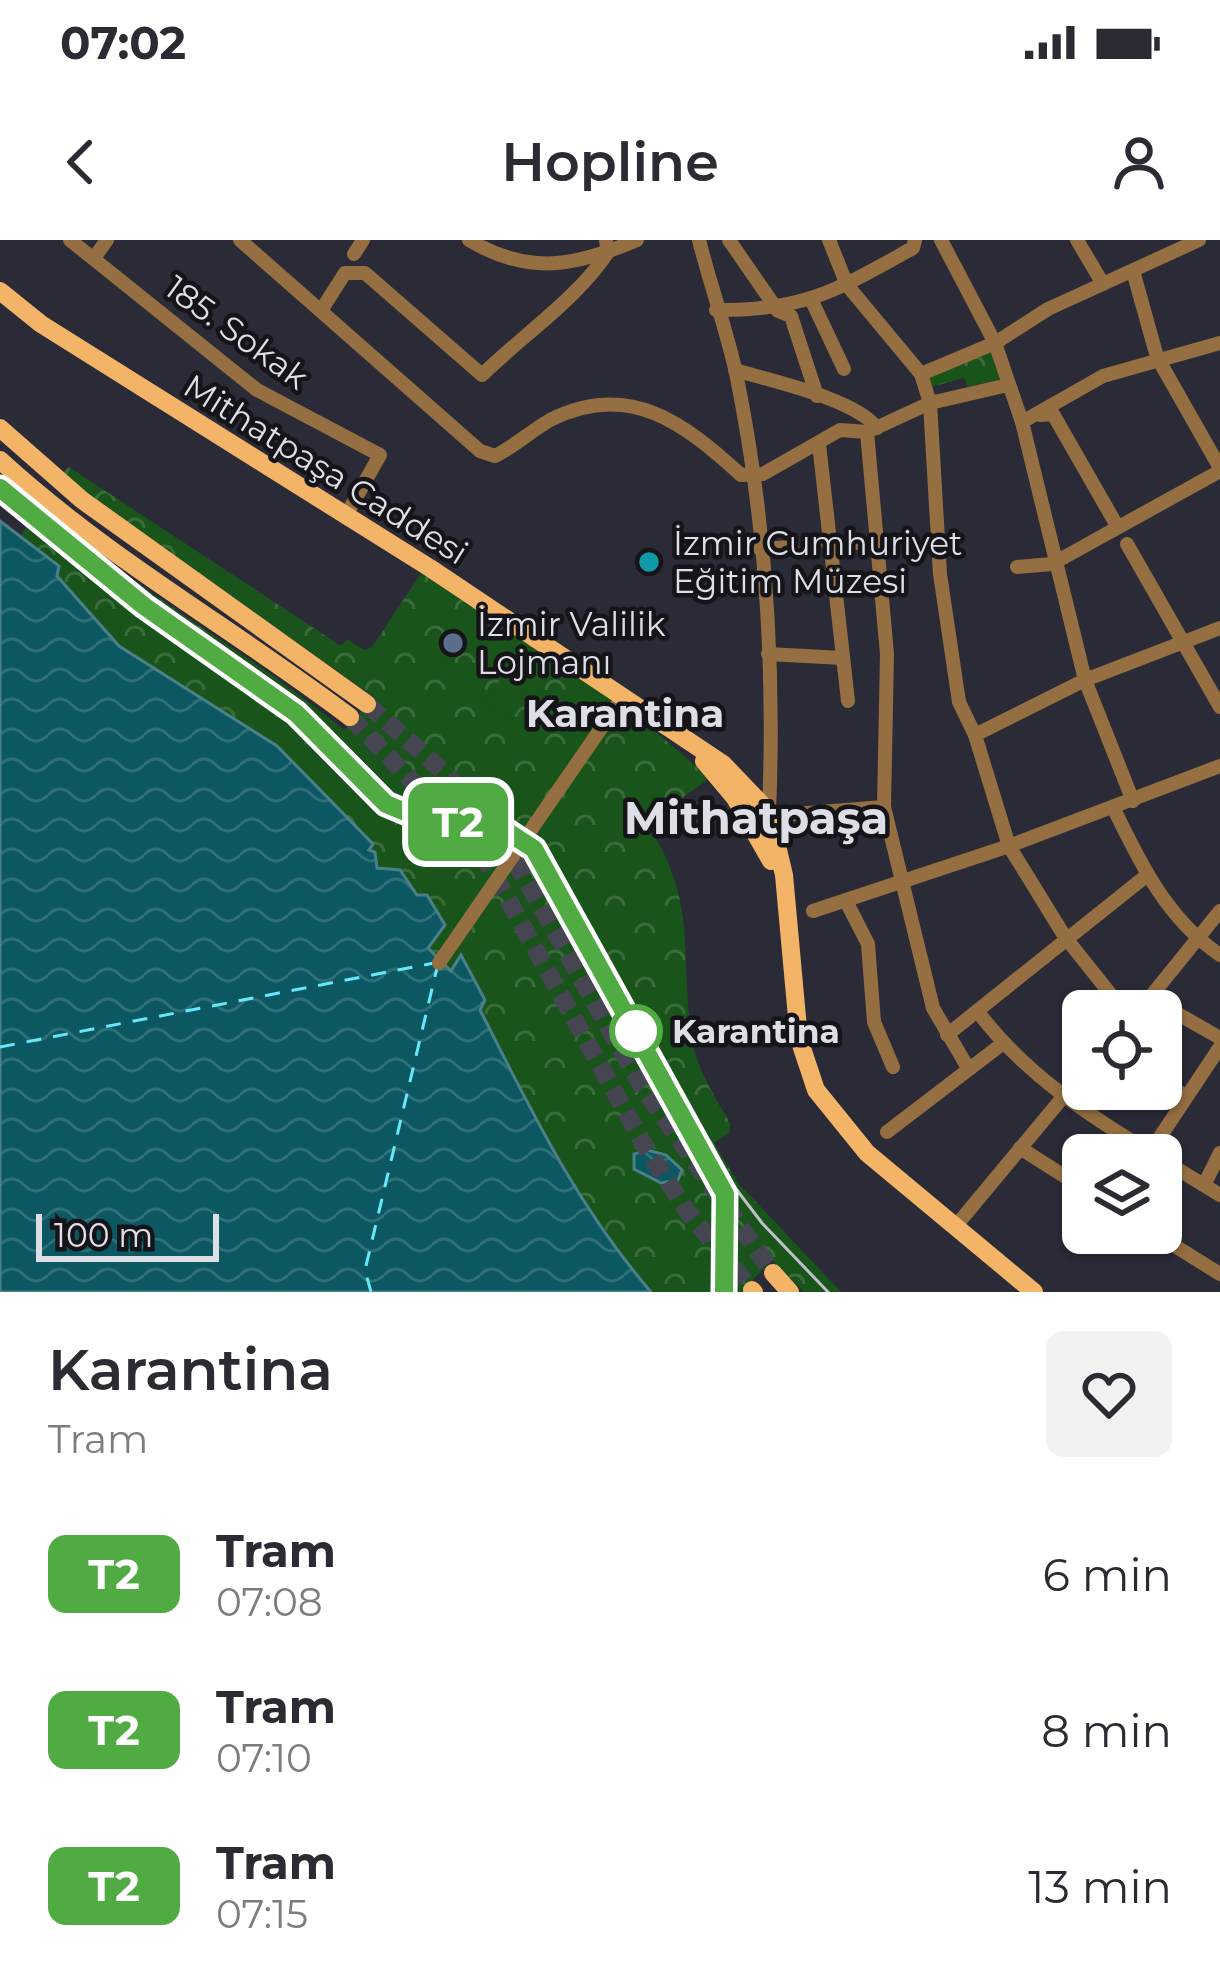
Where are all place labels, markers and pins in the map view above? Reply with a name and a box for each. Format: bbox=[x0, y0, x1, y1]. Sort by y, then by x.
place label: İzmir Cumhuriyet Eğitim Müzesi bbox=[673, 523, 963, 601]
marker: İzmir Cumhuriyet Eğitim Müzesi bbox=[636, 549, 662, 575]
place label: İzmir Valilik Lojmanı bbox=[477, 604, 666, 682]
marker: İzmir Valilik Lojmanı bbox=[440, 630, 466, 656]
marker: Karantina bbox=[611, 1006, 661, 1056]
place label: Karantina bbox=[672, 1011, 840, 1051]

